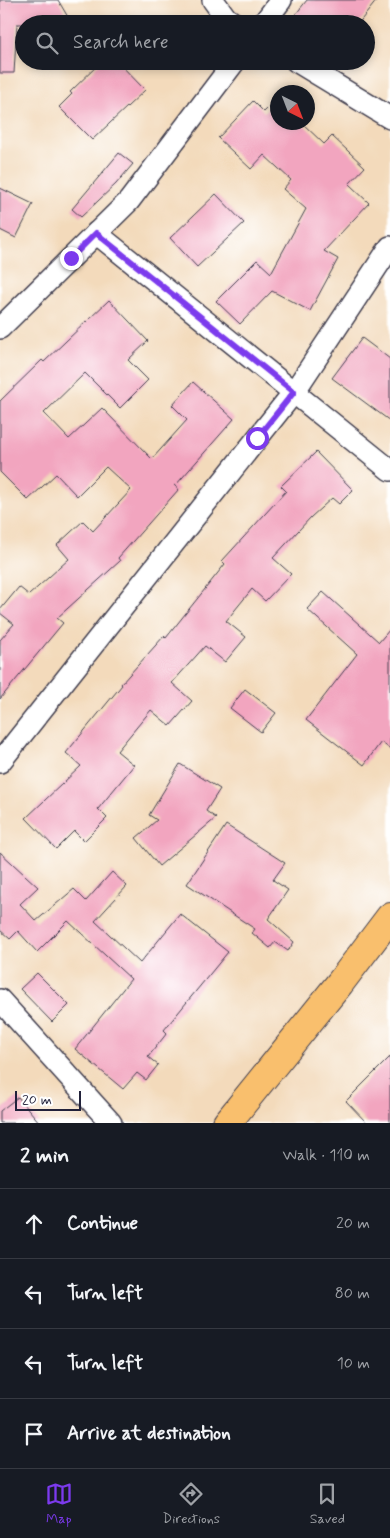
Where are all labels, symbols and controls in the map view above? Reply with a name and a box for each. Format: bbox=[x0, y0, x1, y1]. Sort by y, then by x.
search box bbox=[15, 15, 375, 70]
icon: search bbox=[33, 29, 61, 57]
text: Search here bbox=[73, 30, 169, 55]
north arrow bbox=[270, 85, 315, 130]
route end bbox=[60, 247, 83, 270]
route start bbox=[246, 427, 269, 450]
scale bar bbox=[15, 1088, 81, 1111]
text: 20 m bbox=[22, 1091, 52, 1109]
text: 2 min bbox=[20, 1142, 69, 1170]
text: Walk · 110 m bbox=[282, 1145, 370, 1166]
icon: ahead bbox=[20, 1210, 48, 1238]
text: Continue bbox=[67, 1211, 138, 1236]
text: 20 m bbox=[336, 1213, 370, 1234]
icon: left bbox=[20, 1280, 48, 1308]
text: Turn left bbox=[67, 1281, 143, 1306]
text: 80 m bbox=[335, 1283, 370, 1304]
icon: left bbox=[20, 1350, 48, 1378]
text: Turn left bbox=[67, 1351, 143, 1376]
text: 10 m bbox=[337, 1353, 370, 1374]
icon: arrive bbox=[20, 1420, 48, 1448]
text: Arrive at destination bbox=[67, 1421, 231, 1446]
tab: Map bbox=[45, 1480, 73, 1528]
tab: Directions bbox=[163, 1480, 220, 1528]
tab: Saved bbox=[310, 1480, 345, 1528]

